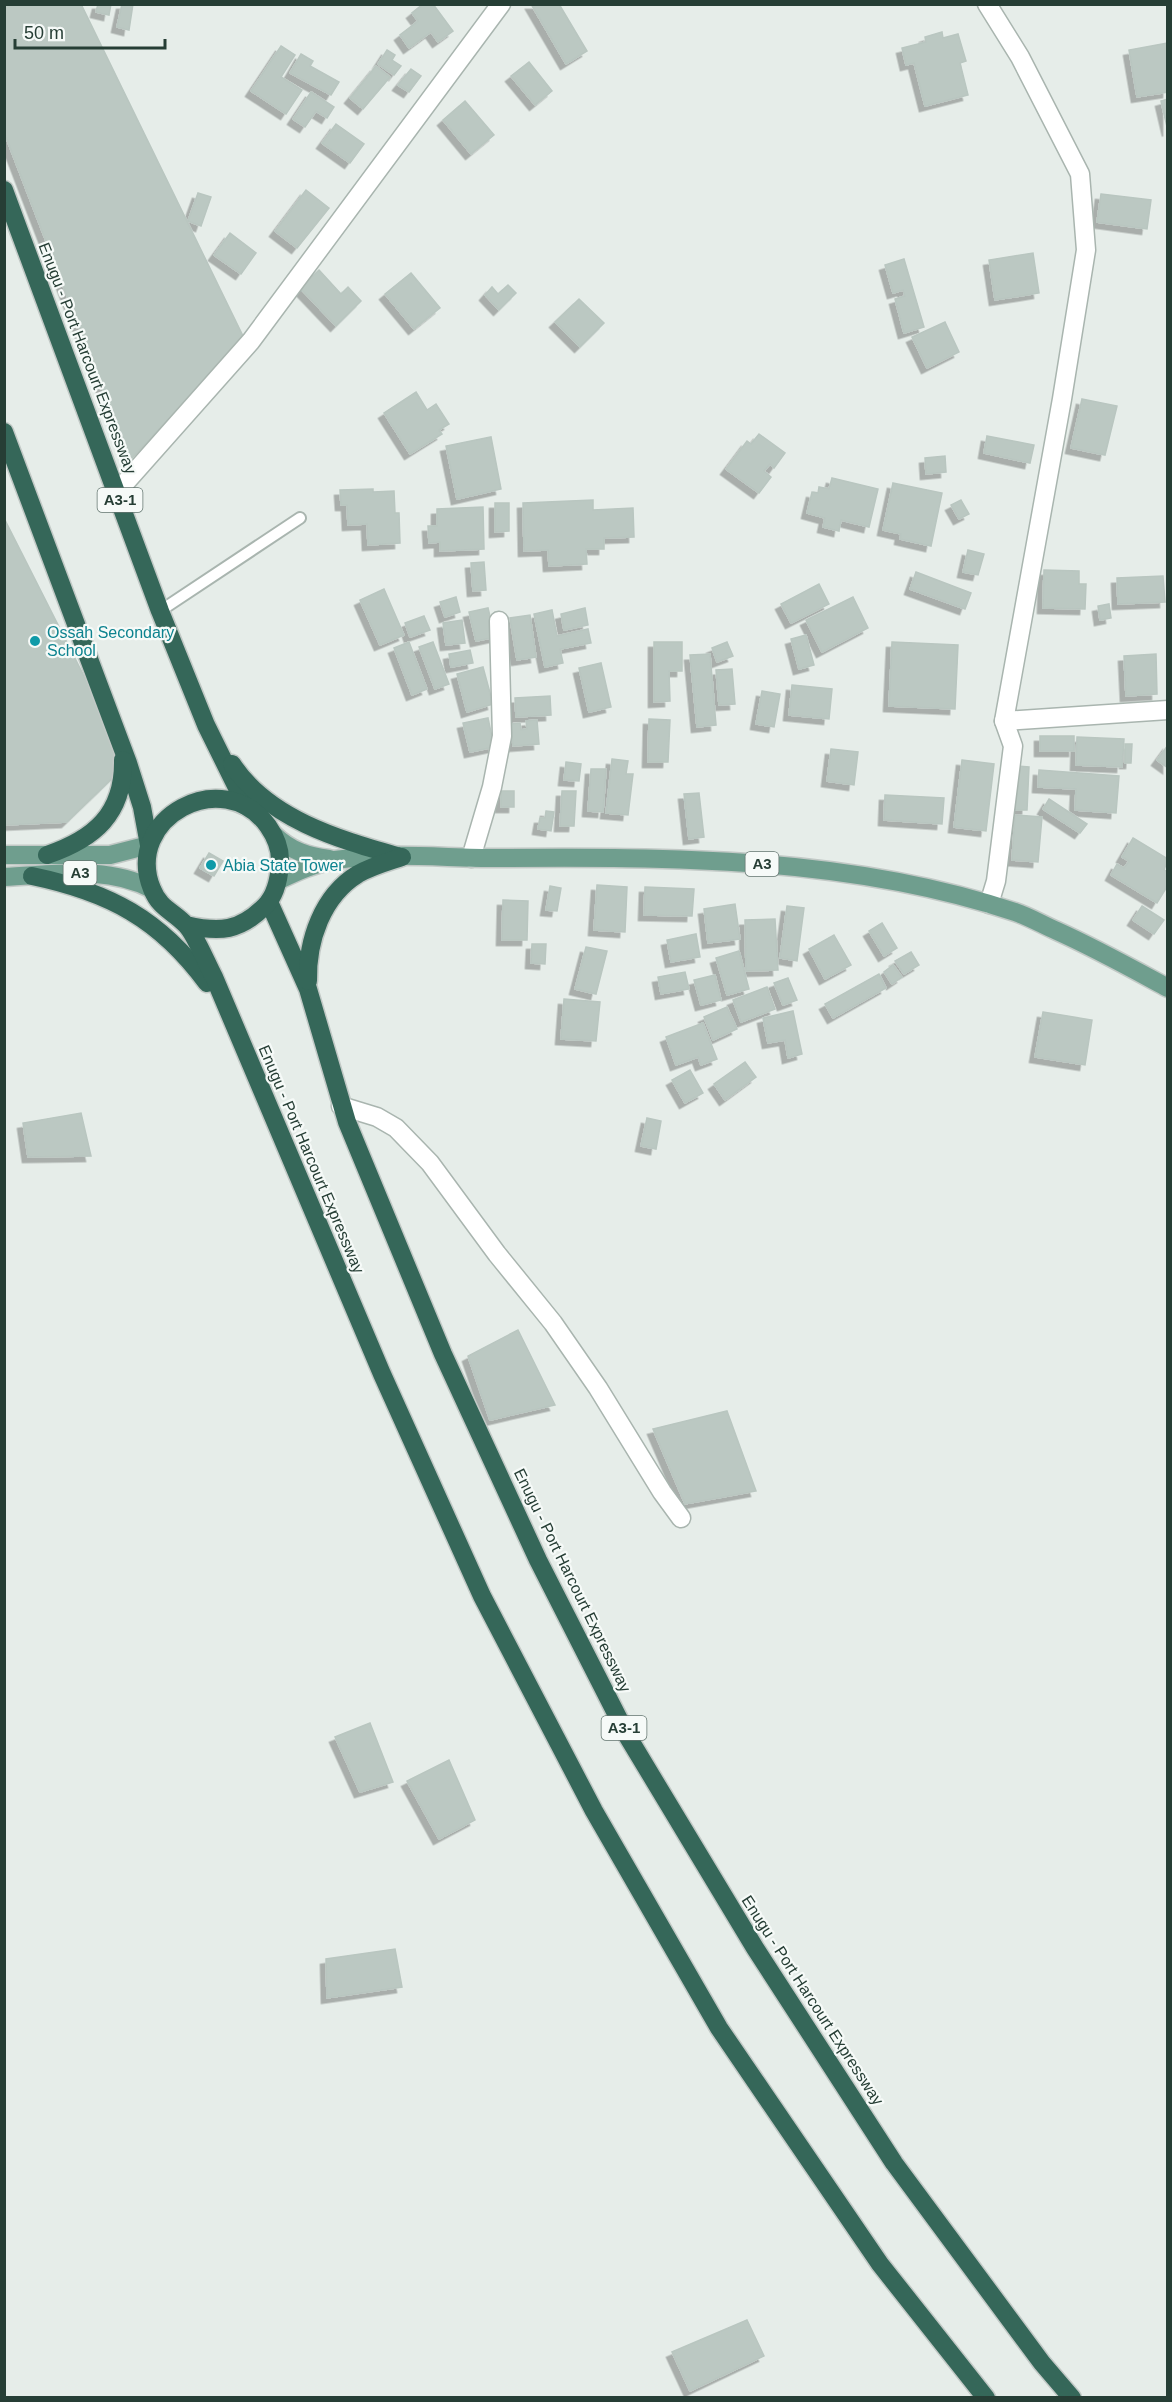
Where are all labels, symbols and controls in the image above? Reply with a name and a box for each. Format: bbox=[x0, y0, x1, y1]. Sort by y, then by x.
scale bar bbox=[15, 12, 165, 50]
text: 50 m bbox=[24, 23, 64, 43]
street label: Enugu - Port Harcourt Expressway bbox=[35, 240, 140, 476]
road number: A3-1 bbox=[98, 488, 142, 512]
place label: Ossah Secondary School bbox=[47, 624, 174, 659]
marker: Ossah Secondary School bbox=[28, 634, 42, 648]
road number: A3 bbox=[746, 852, 778, 876]
place label: Abia State Tower bbox=[223, 857, 344, 874]
marker: Abia State Tower bbox=[204, 858, 218, 872]
road number: A3 bbox=[64, 861, 97, 885]
street label: Enugu - Port Harcourt Expressway bbox=[256, 1043, 367, 1276]
street label: Enugu - Port Harcourt Expressway bbox=[511, 1466, 634, 1695]
road number: A3-1 bbox=[602, 1716, 646, 1740]
street label: Enugu - Port Harcourt Expressway bbox=[738, 1892, 887, 2108]

